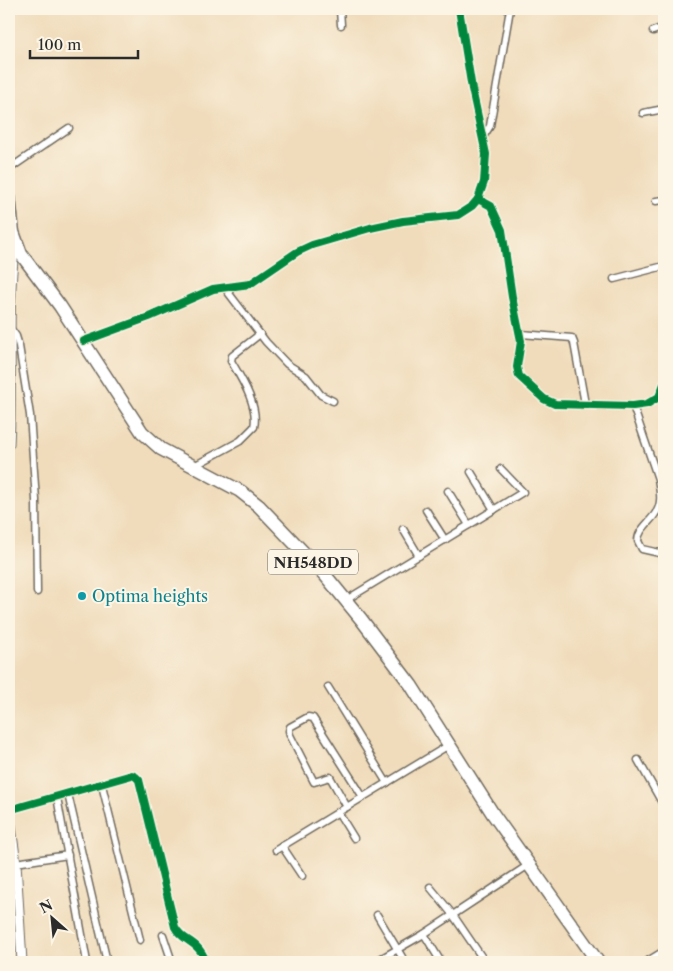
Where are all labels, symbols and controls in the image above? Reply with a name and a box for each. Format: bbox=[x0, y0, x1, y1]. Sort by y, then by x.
scale bar bbox=[30, 28, 138, 60]
text: 100 m bbox=[38, 35, 81, 54]
road number: NH548DD bbox=[268, 550, 358, 574]
place label: Optima heights bbox=[92, 586, 208, 606]
marker: Optima heights bbox=[76, 590, 88, 602]
north arrow bbox=[28, 894, 78, 944]
text: N bbox=[37, 896, 56, 917]

